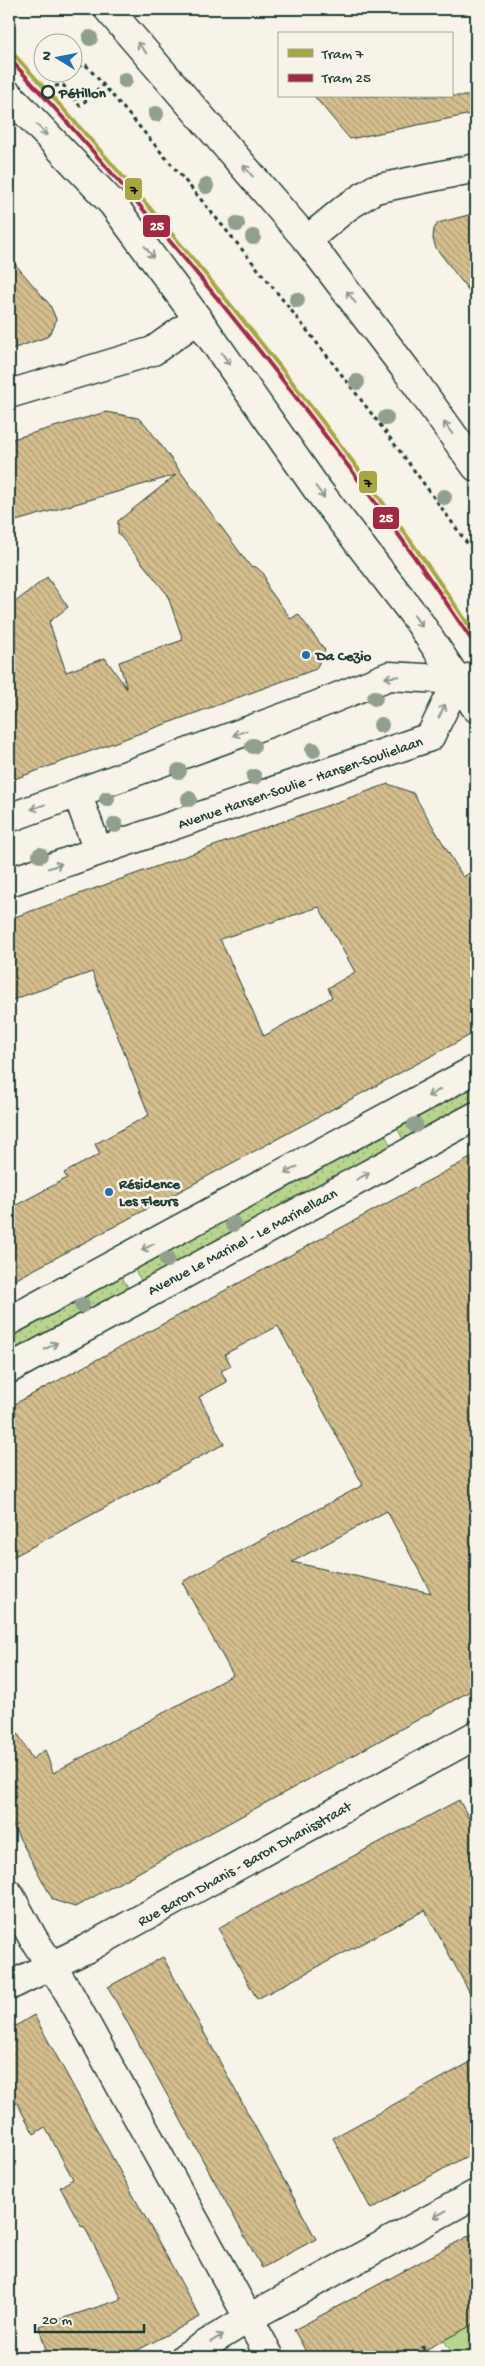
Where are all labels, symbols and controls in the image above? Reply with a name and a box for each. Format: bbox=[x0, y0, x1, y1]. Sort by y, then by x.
north arrow bbox=[32, 32, 82, 82]
legend bbox=[278, 32, 452, 98]
one-way arrow bbox=[137, 42, 148, 55]
text: Tram 7 bbox=[321, 46, 365, 64]
text: N bbox=[38, 50, 57, 62]
text: Tram 25 bbox=[321, 70, 371, 88]
marker: Pétillon bbox=[41, 85, 55, 99]
place label: Pétillon bbox=[58, 85, 107, 103]
one-way arrow bbox=[36, 124, 48, 136]
one-way arrow bbox=[243, 165, 254, 178]
line badge: 7 bbox=[124, 177, 143, 201]
text: 7 bbox=[129, 183, 138, 200]
line badge: 25 bbox=[142, 214, 171, 238]
text: 25 bbox=[150, 219, 165, 236]
one-way arrow bbox=[143, 245, 154, 258]
one-way arrow bbox=[346, 290, 356, 304]
one-way arrow bbox=[221, 352, 231, 366]
one-way arrow bbox=[443, 421, 453, 435]
line badge: 7 bbox=[358, 470, 378, 494]
text: 7 bbox=[363, 476, 372, 493]
one-way arrow bbox=[314, 485, 325, 498]
line badge: 25 bbox=[372, 506, 400, 530]
text: 25 bbox=[379, 511, 394, 528]
one-way arrow bbox=[413, 614, 423, 628]
place label: Da Cezio bbox=[314, 648, 371, 666]
marker: Da Cezio bbox=[300, 649, 312, 661]
one-way arrow bbox=[384, 672, 400, 682]
one-way arrow bbox=[438, 704, 447, 719]
one-way arrow bbox=[233, 729, 248, 738]
street label: Avenue Hansen-Soulie - Hansen-Soulielaan bbox=[176, 733, 426, 834]
one-way arrow bbox=[31, 803, 46, 812]
one-way arrow bbox=[47, 861, 62, 870]
one-way arrow bbox=[426, 1088, 441, 1098]
one-way arrow bbox=[284, 1166, 298, 1176]
one-way arrow bbox=[355, 1170, 370, 1180]
place label: Résidence Les Fleurs bbox=[118, 1176, 181, 1211]
street label: Avenue Le Marinel - Le Marinellaan bbox=[145, 1185, 341, 1300]
marker: Résidence Les Fleurs bbox=[103, 1186, 115, 1198]
one-way arrow bbox=[140, 1242, 155, 1252]
one-way arrow bbox=[44, 1340, 58, 1350]
street label: Rue Baron Dhanis - Baron Dhanisstraat bbox=[135, 1797, 357, 1931]
one-way arrow bbox=[433, 2210, 448, 2219]
scale bar bbox=[35, 2301, 144, 2333]
text: 20 m bbox=[42, 2312, 72, 2330]
one-way arrow bbox=[210, 2333, 224, 2343]

